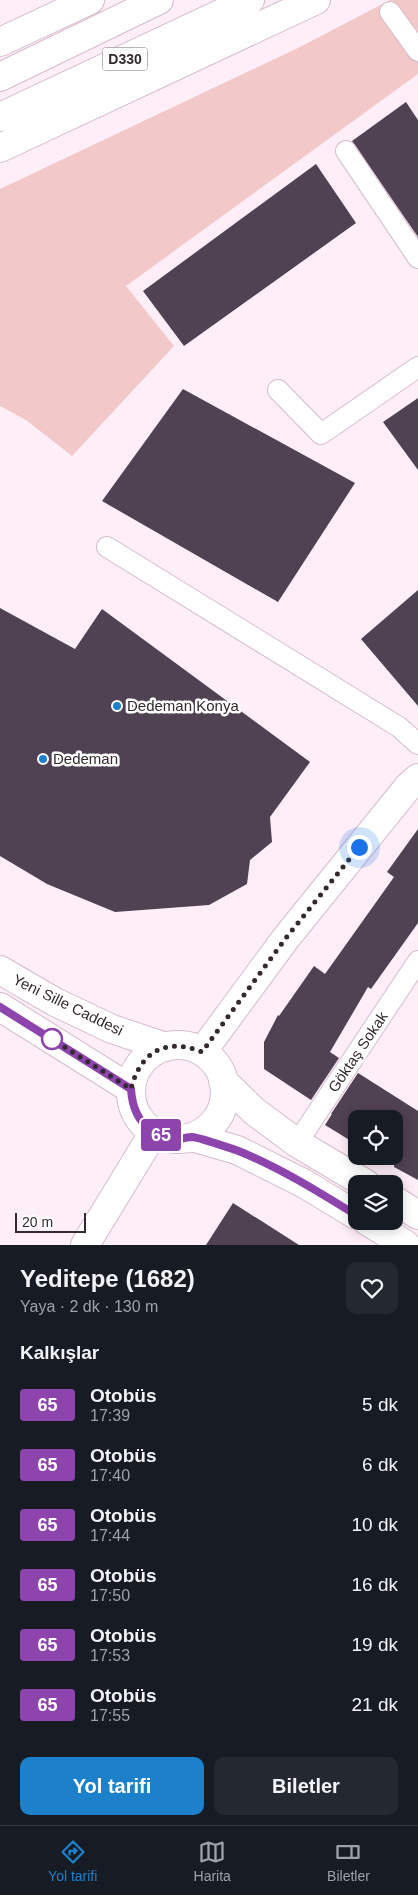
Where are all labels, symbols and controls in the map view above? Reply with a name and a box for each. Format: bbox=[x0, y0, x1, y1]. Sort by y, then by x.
road number: D330 bbox=[102, 48, 148, 70]
place label: Dedeman Konya bbox=[127, 697, 239, 714]
marker: Dedeman Konya bbox=[111, 700, 123, 712]
place label: Dedeman bbox=[53, 750, 118, 767]
marker: Dedeman bbox=[37, 753, 49, 765]
your location bbox=[347, 835, 372, 860]
street label: Yeni Sille Caddesi bbox=[10, 971, 126, 1039]
street label: Göktaş Sokak bbox=[324, 1008, 391, 1095]
unlabelled marker bbox=[41, 1028, 63, 1050]
map controls bbox=[348, 1110, 403, 1230]
button: locate bbox=[348, 1110, 403, 1165]
line badge: 65 bbox=[138, 1119, 184, 1151]
text: 65 bbox=[151, 1125, 171, 1145]
button: layers bbox=[348, 1175, 403, 1230]
scale bar bbox=[15, 1210, 86, 1233]
text: 20 m bbox=[22, 1214, 53, 1230]
button: heart bbox=[346, 1262, 398, 1314]
text: Yeditepe (1682) bbox=[20, 1265, 195, 1292]
text: Yaya · 2 dk · 130 m bbox=[20, 1298, 158, 1315]
text: Kalkışlar bbox=[20, 1342, 99, 1363]
text: Otobüs bbox=[90, 1385, 157, 1406]
text: 5 dk bbox=[362, 1394, 398, 1415]
text: 65 bbox=[37, 1395, 58, 1415]
text: 17:39 bbox=[90, 1407, 130, 1424]
text: Otobüs bbox=[90, 1445, 157, 1466]
text: 6 dk bbox=[362, 1454, 398, 1475]
text: 65 bbox=[37, 1455, 58, 1475]
text: 17:40 bbox=[90, 1467, 130, 1484]
text: Otobüs bbox=[90, 1505, 157, 1526]
text: 10 dk bbox=[352, 1514, 398, 1535]
text: 65 bbox=[37, 1515, 58, 1535]
text: 17:44 bbox=[90, 1527, 130, 1544]
text: Otobüs bbox=[90, 1565, 157, 1586]
text: 16 dk bbox=[352, 1574, 398, 1595]
text: 65 bbox=[37, 1575, 58, 1595]
text: 17:50 bbox=[90, 1587, 130, 1604]
text: Otobüs bbox=[90, 1625, 157, 1646]
text: 19 dk bbox=[352, 1634, 398, 1655]
text: 65 bbox=[37, 1635, 58, 1655]
text: 17:53 bbox=[90, 1647, 130, 1664]
text: Otobüs bbox=[90, 1685, 157, 1706]
text: 21 dk bbox=[352, 1694, 398, 1715]
text: 65 bbox=[37, 1695, 58, 1715]
text: 17:55 bbox=[90, 1707, 130, 1724]
button: Yol tarifi bbox=[20, 1757, 204, 1815]
button: Biletler bbox=[214, 1757, 398, 1815]
tab: Yol tarifi bbox=[48, 1838, 97, 1884]
tab: Harita bbox=[194, 1838, 231, 1884]
tab: Biletler bbox=[327, 1838, 370, 1884]

